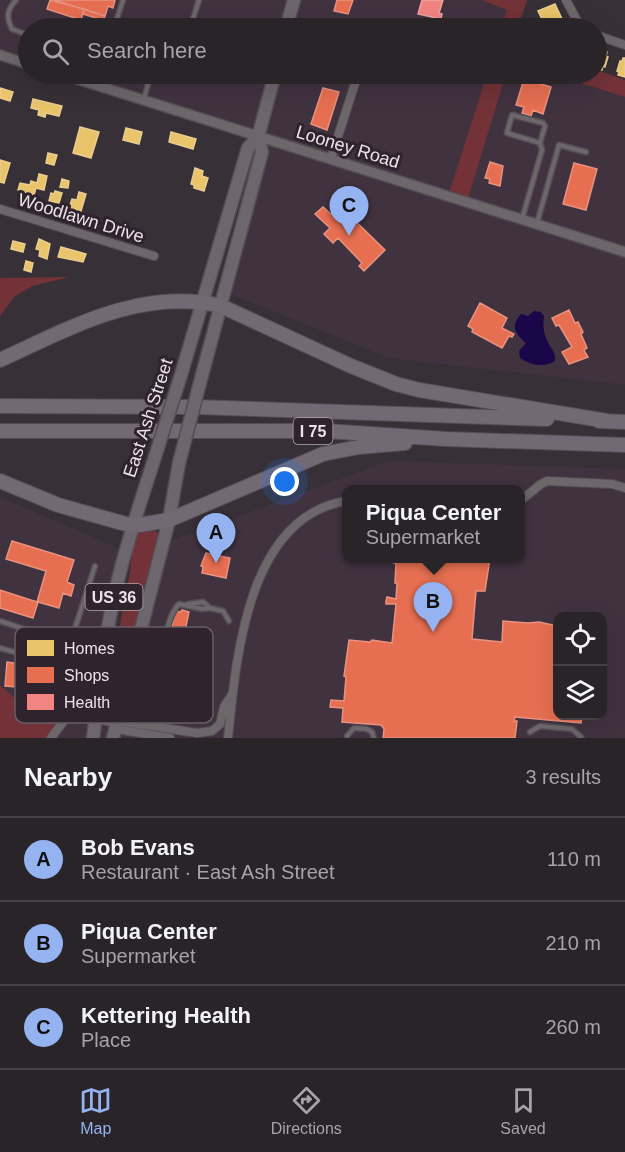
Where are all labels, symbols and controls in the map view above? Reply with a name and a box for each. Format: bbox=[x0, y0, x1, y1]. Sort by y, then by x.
search box bbox=[18, 18, 607, 84]
icon: search bbox=[39, 35, 72, 68]
text: Search here bbox=[87, 38, 207, 63]
street label: Looney Road bbox=[294, 122, 402, 172]
pin: C bbox=[330, 186, 368, 236]
street label: Woodlawn Drive bbox=[16, 189, 146, 247]
street label: East Ash Street bbox=[119, 356, 177, 480]
road number: I 75 bbox=[294, 418, 332, 444]
your location bbox=[270, 467, 299, 496]
popup bbox=[342, 485, 525, 563]
text: Piqua Center bbox=[366, 500, 501, 525]
pin: A bbox=[196, 514, 236, 563]
text: Supermarket bbox=[366, 526, 480, 548]
pin: B bbox=[414, 582, 452, 632]
road number: US 36 bbox=[86, 584, 142, 610]
map controls bbox=[553, 612, 607, 720]
button: locate bbox=[553, 612, 607, 666]
legend bbox=[15, 627, 213, 723]
text: Homes bbox=[64, 640, 115, 657]
button: layers bbox=[553, 666, 607, 720]
text: Shops bbox=[64, 667, 109, 684]
text: Health bbox=[64, 694, 110, 711]
text: Nearby bbox=[24, 762, 112, 792]
text: 3 results bbox=[525, 766, 601, 788]
text: Bob Evans bbox=[81, 835, 195, 860]
text: A bbox=[36, 848, 51, 870]
text: 110 m bbox=[547, 848, 601, 870]
text: Restaurant · East Ash Street bbox=[81, 861, 334, 883]
text: Piqua Center bbox=[81, 919, 217, 944]
text: B bbox=[36, 932, 51, 954]
text: 210 m bbox=[545, 932, 601, 954]
text: Supermarket bbox=[81, 945, 196, 967]
text: Kettering Health bbox=[81, 1003, 251, 1028]
text: C bbox=[36, 1016, 51, 1038]
text: 260 m bbox=[545, 1016, 601, 1038]
text: Place bbox=[81, 1029, 131, 1051]
tab: Map bbox=[79, 1084, 112, 1138]
tab: Directions bbox=[271, 1084, 342, 1138]
tab: Saved bbox=[500, 1084, 546, 1138]

